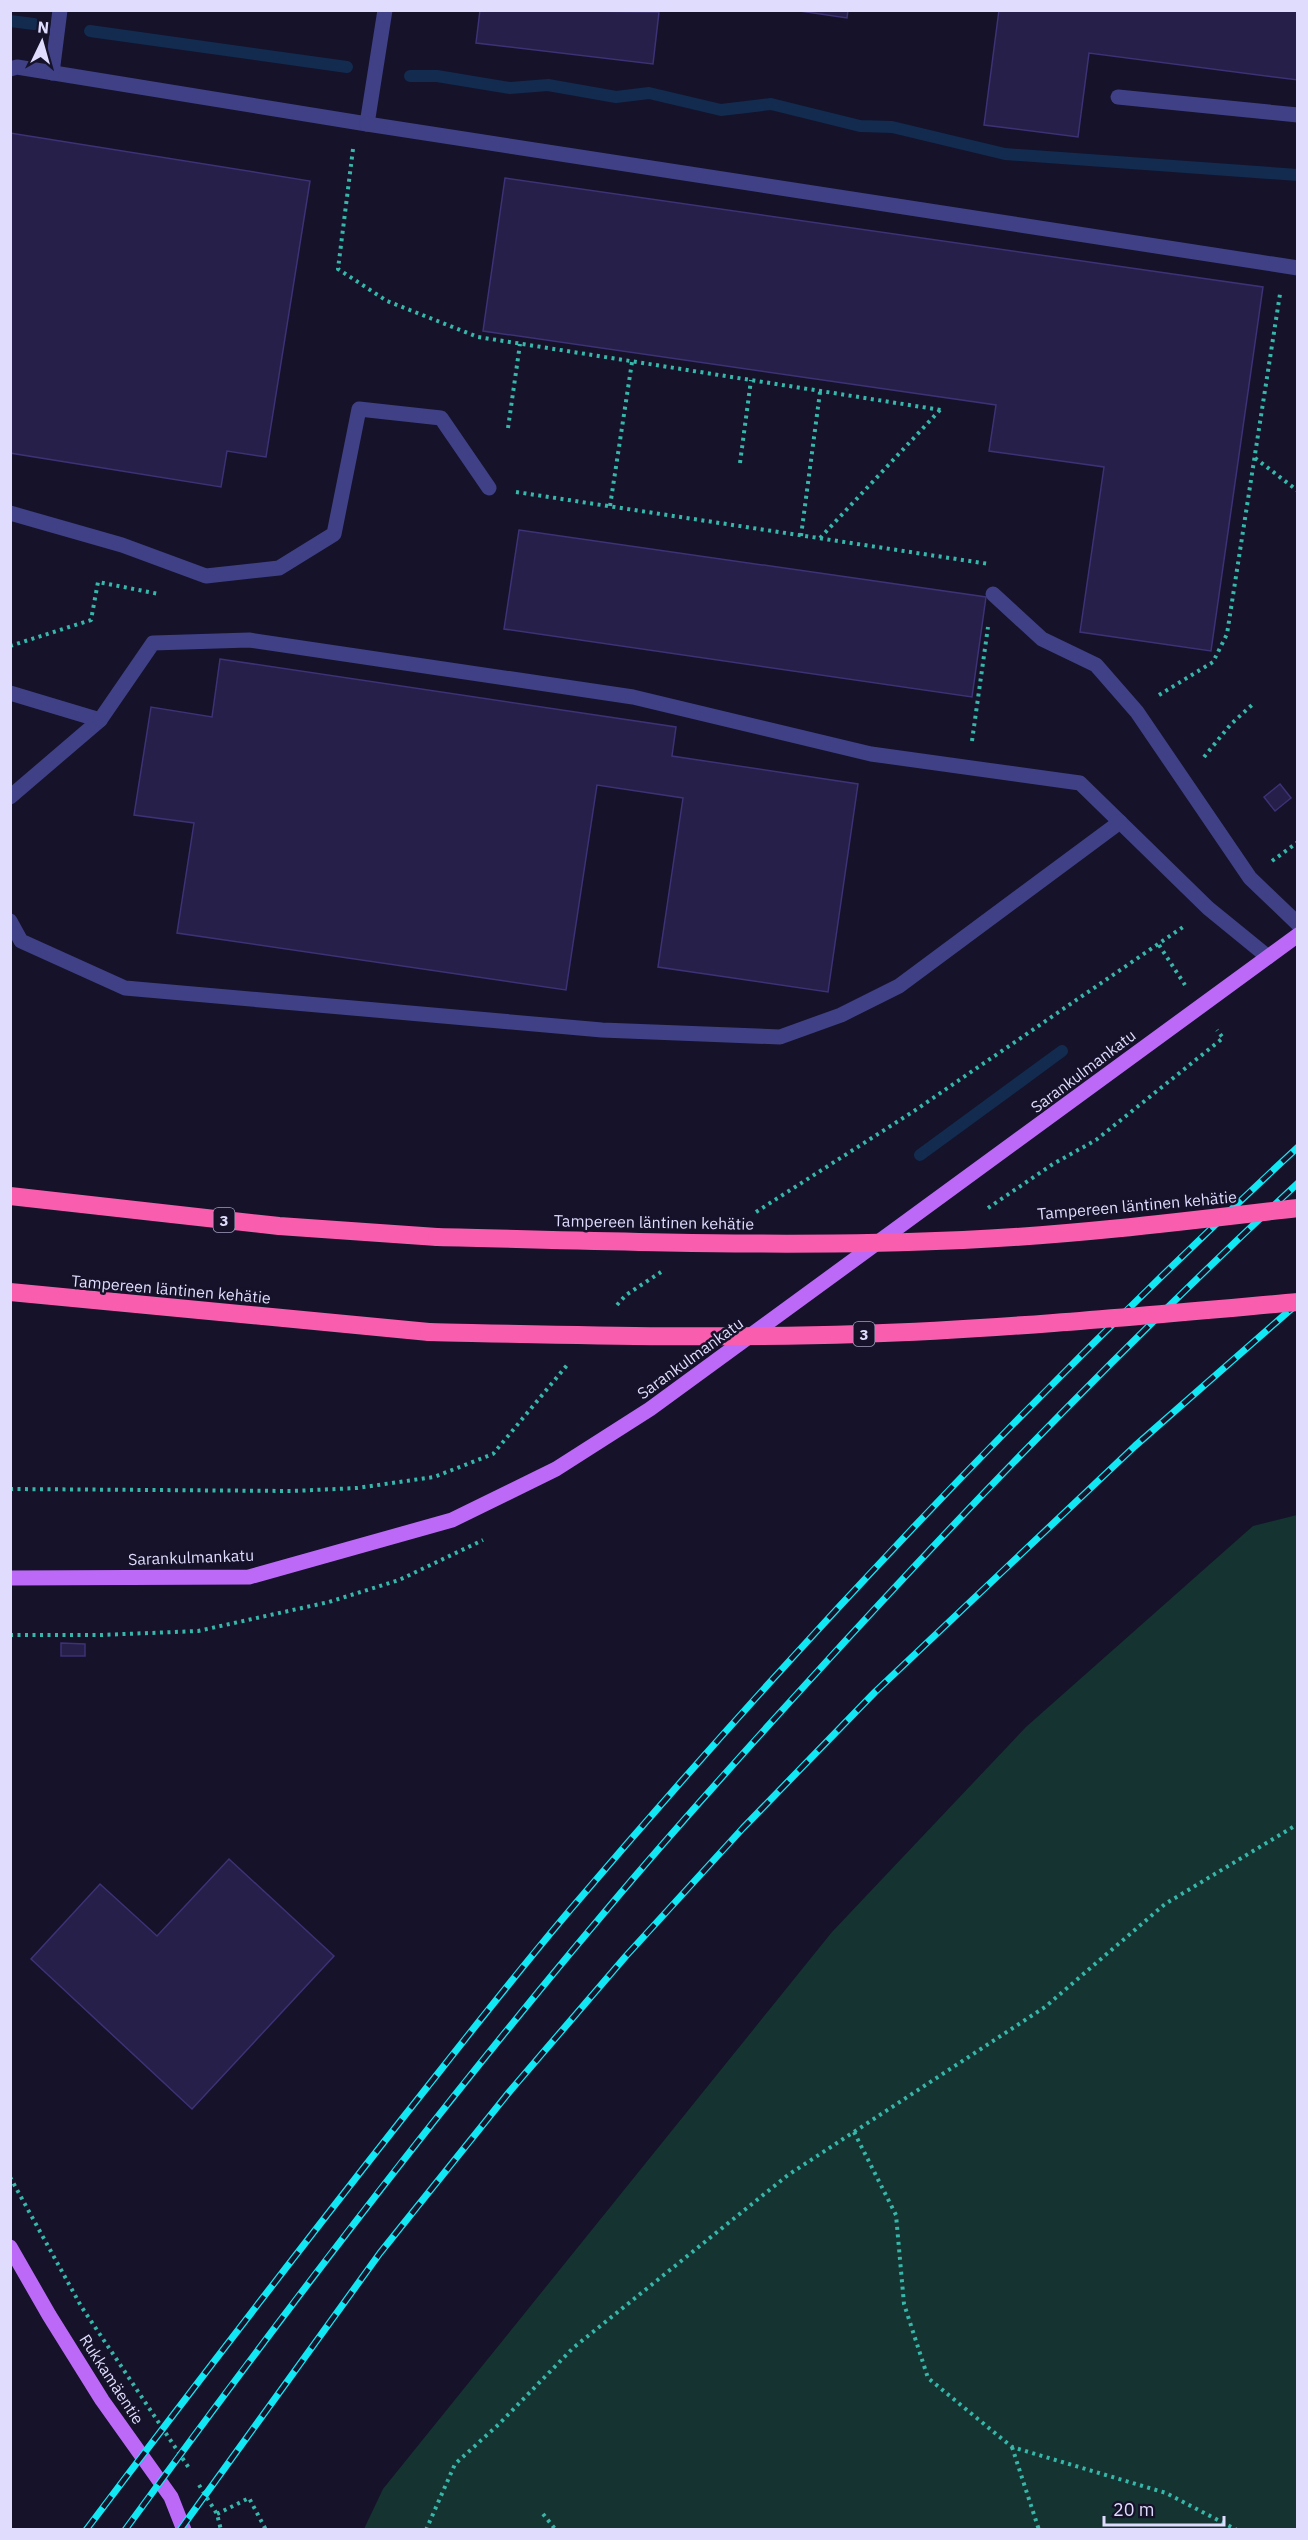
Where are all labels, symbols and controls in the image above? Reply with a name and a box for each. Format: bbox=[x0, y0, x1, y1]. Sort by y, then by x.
north arrow bbox=[12, 12, 72, 72]
text: N bbox=[37, 17, 50, 38]
street label: Sarankulmankatu bbox=[1027, 1025, 1139, 1117]
street label: Tampereen läntinen kehätie bbox=[1036, 1186, 1238, 1224]
road number: 3 bbox=[214, 1208, 234, 1232]
street label: Tampereen läntinen kehätie bbox=[554, 1210, 754, 1234]
street label: Tampereen läntinen kehätie bbox=[70, 1270, 272, 1308]
street label: Sarankulmankatu bbox=[633, 1313, 747, 1403]
road number: 3 bbox=[854, 1322, 874, 1346]
street label: Sarankulmankatu bbox=[128, 1545, 254, 1569]
street label: Rukkamäentie bbox=[75, 2330, 149, 2428]
scale bar bbox=[1104, 2489, 1224, 2527]
text: 20 m bbox=[1113, 2498, 1155, 2521]

